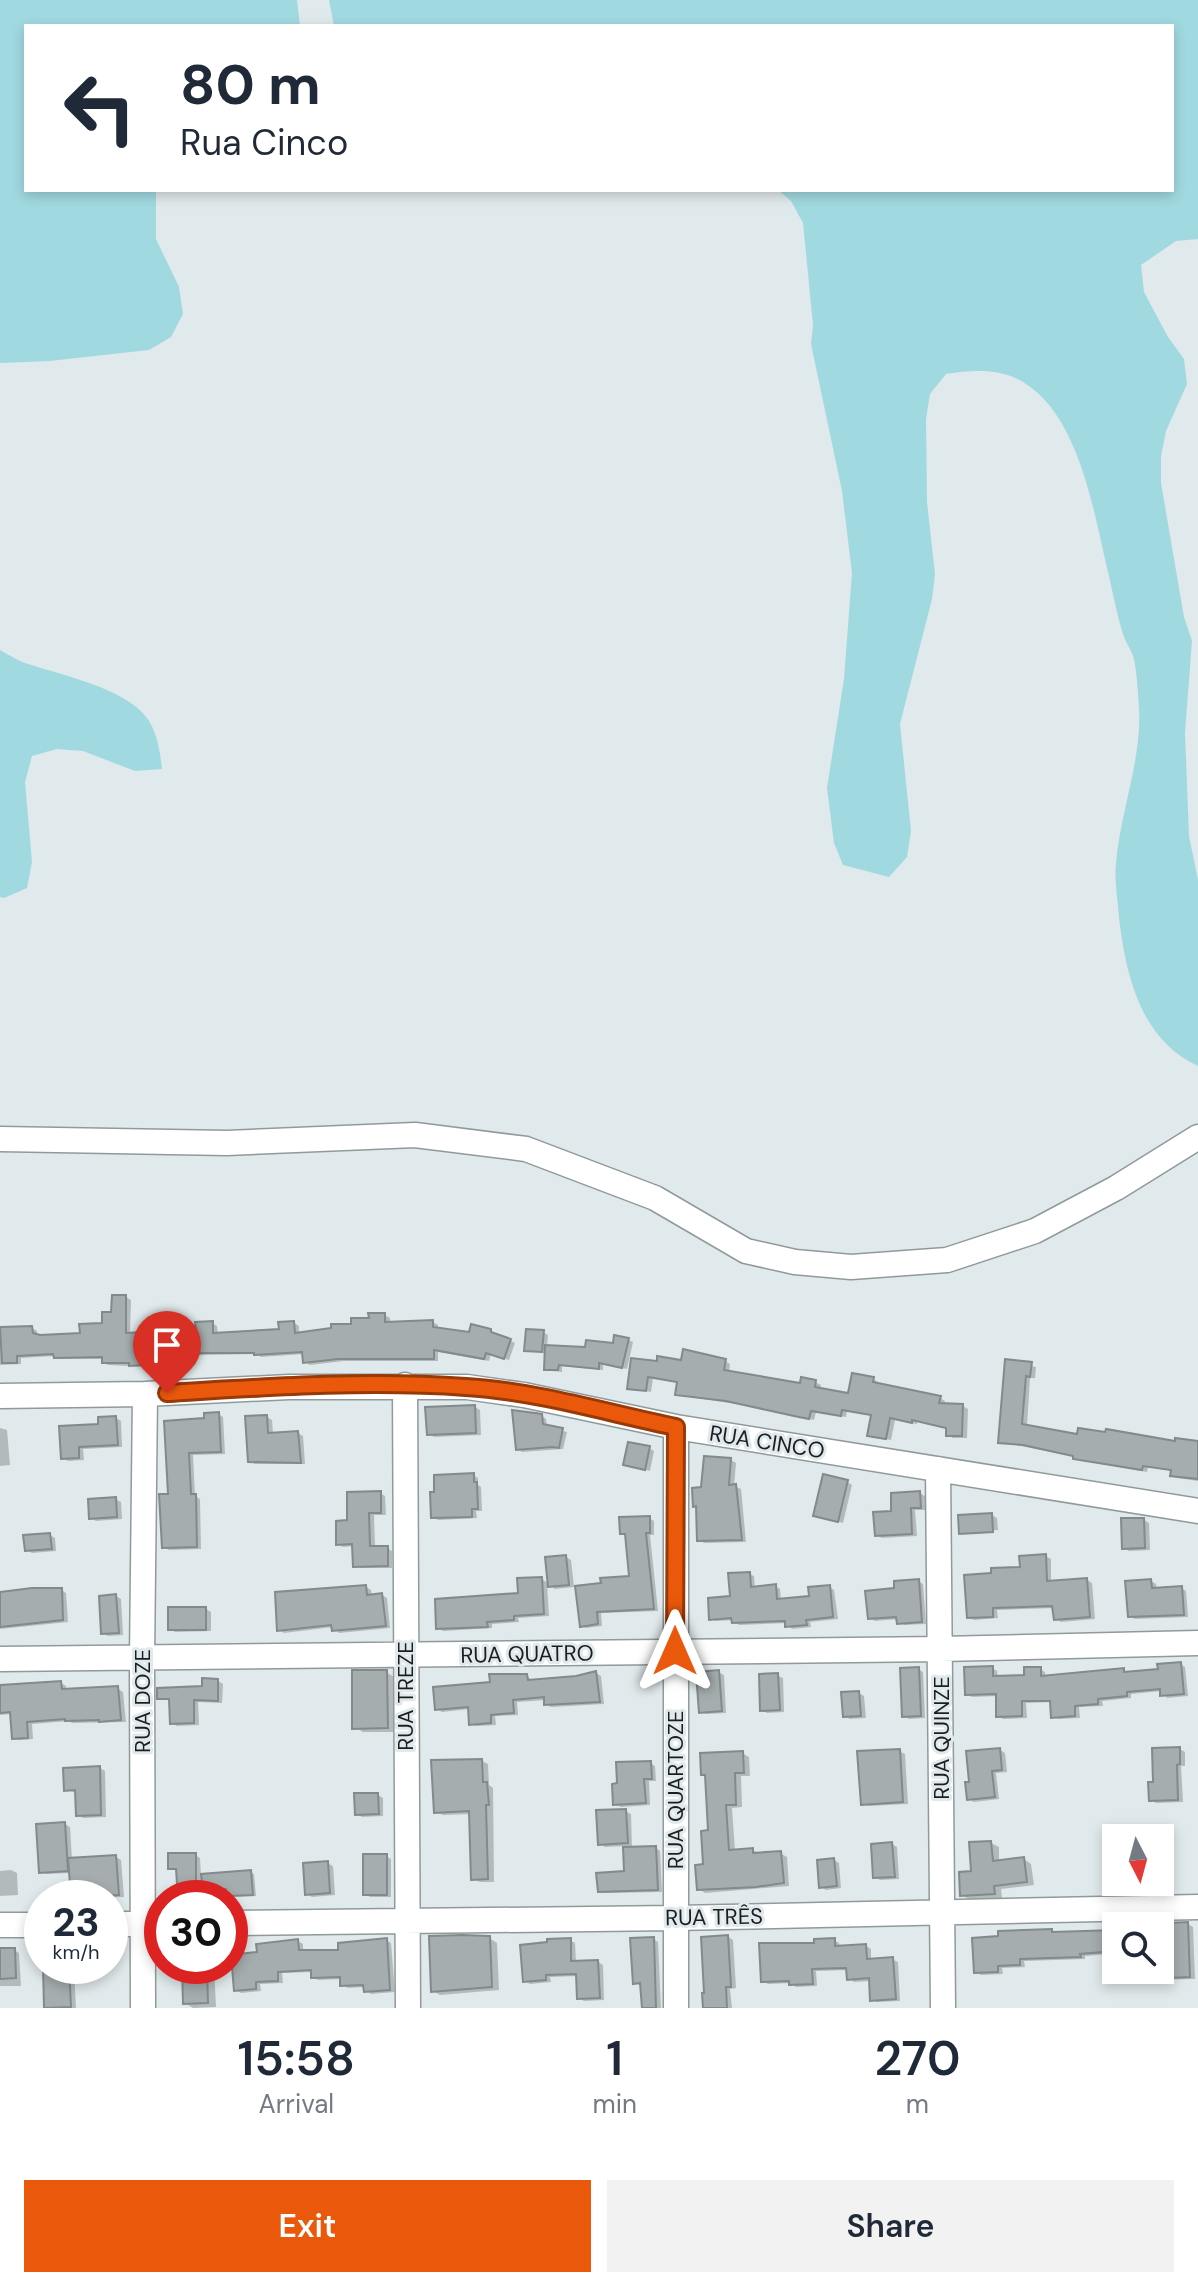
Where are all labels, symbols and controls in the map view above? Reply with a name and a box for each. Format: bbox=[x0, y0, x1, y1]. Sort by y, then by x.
text: 80 m bbox=[180, 48, 321, 121]
icon: left bbox=[48, 56, 152, 160]
text: Rua Cinco bbox=[180, 119, 348, 166]
pin bbox=[133, 1311, 201, 1393]
icon: arrive bbox=[145, 1323, 189, 1367]
street label: RUA CINCO bbox=[707, 1419, 827, 1465]
position arrow bbox=[633, 1609, 717, 1693]
street label: RUA QUATRO bbox=[460, 1638, 594, 1670]
street label: RUA TREZE bbox=[391, 1641, 420, 1751]
street label: RUA DOZE bbox=[128, 1649, 157, 1753]
street label: RUA QUINZE bbox=[927, 1676, 956, 1800]
street label: RUA QUARTOZE bbox=[661, 1711, 690, 1869]
north arrow bbox=[1102, 1824, 1174, 1896]
map controls bbox=[1102, 1824, 1174, 1984]
speed limit sign: 30 bbox=[144, 1880, 248, 1984]
text: 23 bbox=[52, 1896, 100, 1948]
street label: RUA TRÊS bbox=[665, 1902, 763, 1932]
button: search bbox=[1102, 1912, 1174, 1984]
text: km/h bbox=[52, 1939, 100, 1965]
text: 15:58 bbox=[238, 2027, 355, 2090]
text: 1 bbox=[606, 2027, 623, 2090]
text: 270 bbox=[874, 2027, 960, 2090]
text: Arrival bbox=[258, 2087, 334, 2121]
text: min bbox=[593, 2087, 637, 2121]
text: m bbox=[906, 2087, 929, 2121]
button: Exit bbox=[24, 2180, 591, 2272]
button: Share bbox=[607, 2180, 1174, 2272]

